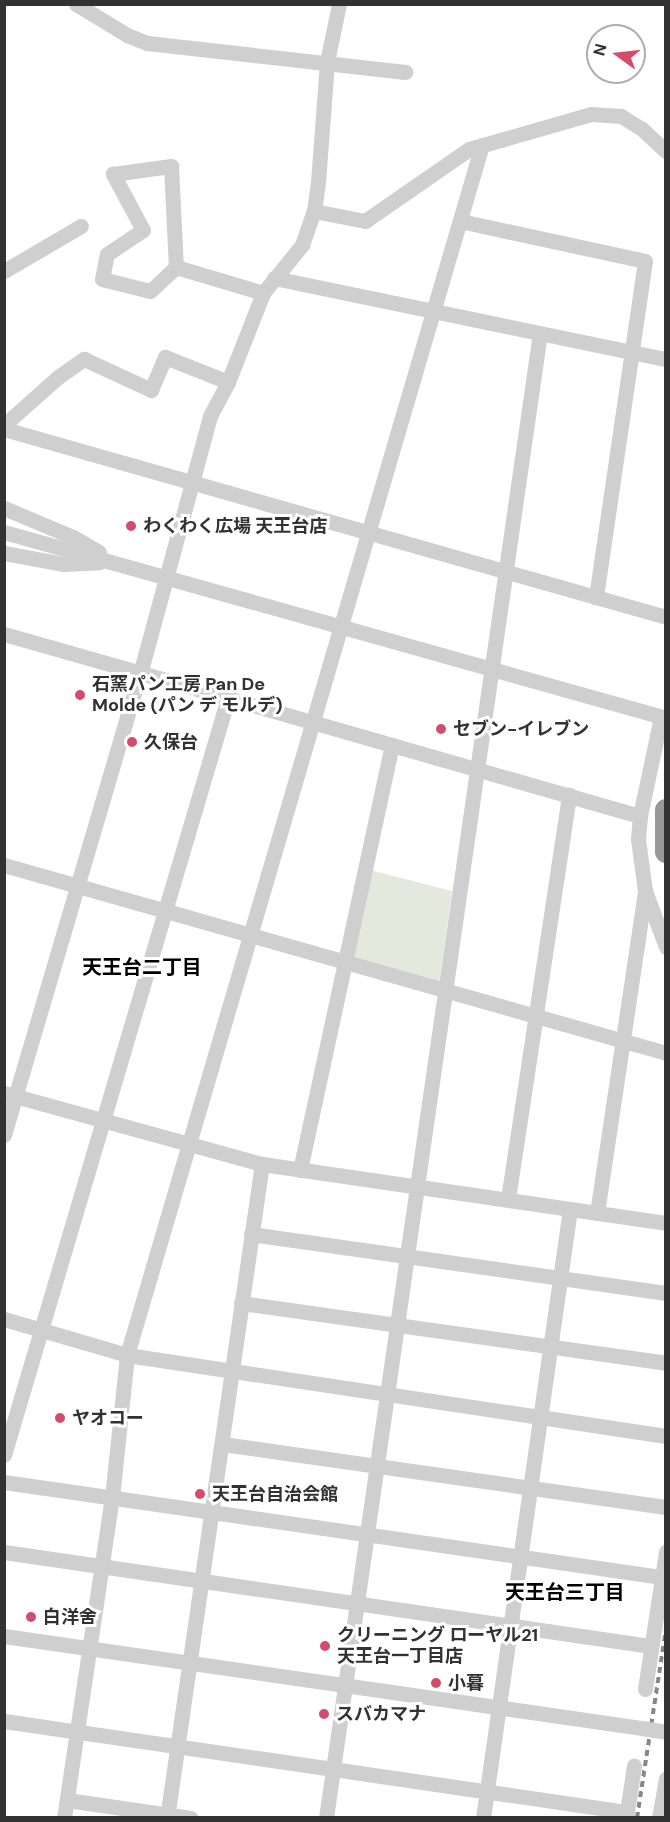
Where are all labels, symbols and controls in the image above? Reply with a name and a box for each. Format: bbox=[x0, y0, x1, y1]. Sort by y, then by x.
north arrow bbox=[586, 24, 646, 84]
text: N bbox=[588, 41, 612, 58]
place label: わくわく広場 天王台店 bbox=[143, 515, 327, 537]
marker: わくわく広場 天王台店 bbox=[124, 519, 138, 533]
place label: 石窯パン工房 Pan De Molde (パン デ モルデ) bbox=[92, 674, 282, 716]
marker: 石窯パン工房 Pan De Molde (パン デ モルデ) bbox=[73, 688, 87, 702]
place label: セブン-イレブン bbox=[453, 718, 589, 740]
marker: セブン-イレブン bbox=[434, 722, 448, 736]
place label: 久保台 bbox=[144, 731, 198, 753]
marker: 久保台 bbox=[125, 735, 139, 749]
district label: 天王台二丁目 bbox=[82, 955, 202, 979]
place label: ヤオコー bbox=[72, 1407, 144, 1429]
marker: ヤオコー bbox=[53, 1411, 67, 1425]
place label: 天王台自治会館 bbox=[212, 1483, 338, 1505]
marker: 天王台自治会館 bbox=[193, 1487, 207, 1501]
district label: 天王台三丁目 bbox=[505, 1580, 625, 1604]
place label: 白洋舍 bbox=[43, 1606, 97, 1628]
marker: 白洋舍 bbox=[24, 1610, 38, 1624]
place label: クリーニング ローヤル21 天王台一丁目店 bbox=[337, 1625, 538, 1668]
marker: クリーニング ローヤル21 天王台一丁目店 bbox=[318, 1639, 332, 1653]
place label: 小暮 bbox=[448, 1672, 484, 1694]
marker: 小暮 bbox=[429, 1676, 443, 1690]
place label: スバカマナ bbox=[336, 1703, 426, 1725]
marker: スバカマナ bbox=[317, 1707, 331, 1721]

